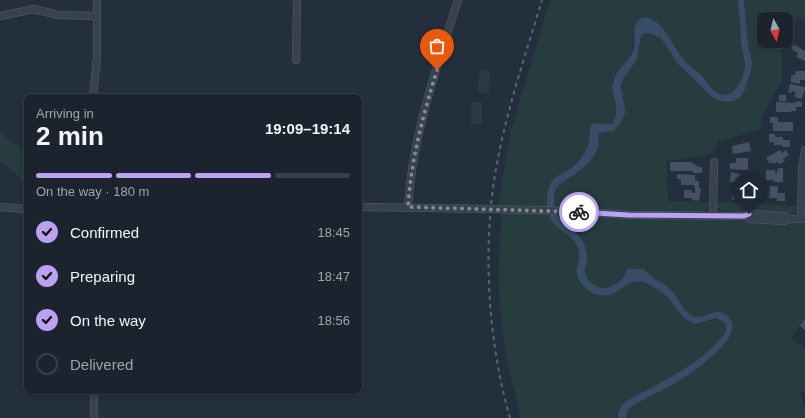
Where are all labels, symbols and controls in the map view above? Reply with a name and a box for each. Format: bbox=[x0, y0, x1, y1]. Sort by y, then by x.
north arrow bbox=[757, 12, 793, 48]
map controls bbox=[757, 12, 793, 48]
pin bbox=[420, 29, 454, 70]
icon: bag bbox=[426, 35, 448, 57]
text: Arriving in bbox=[36, 106, 94, 121]
text: 19:09–19:14 bbox=[265, 120, 350, 137]
text: 2 min bbox=[36, 121, 104, 151]
pin bbox=[732, 173, 766, 214]
icon: home bbox=[738, 179, 760, 201]
text: On the way · 180 m bbox=[36, 184, 149, 199]
courier bbox=[559, 192, 599, 232]
icon: bike bbox=[568, 201, 590, 223]
icon: check bbox=[36, 221, 58, 243]
text: Confirmed bbox=[70, 224, 139, 241]
text: 18:45 bbox=[317, 225, 350, 240]
icon: check bbox=[36, 265, 58, 287]
text: Preparing bbox=[70, 268, 135, 285]
text: 18:47 bbox=[317, 269, 350, 284]
icon: check bbox=[36, 309, 58, 331]
text: On the way bbox=[70, 312, 146, 329]
text: 18:56 bbox=[317, 313, 350, 328]
text: Delivered bbox=[70, 356, 133, 373]

